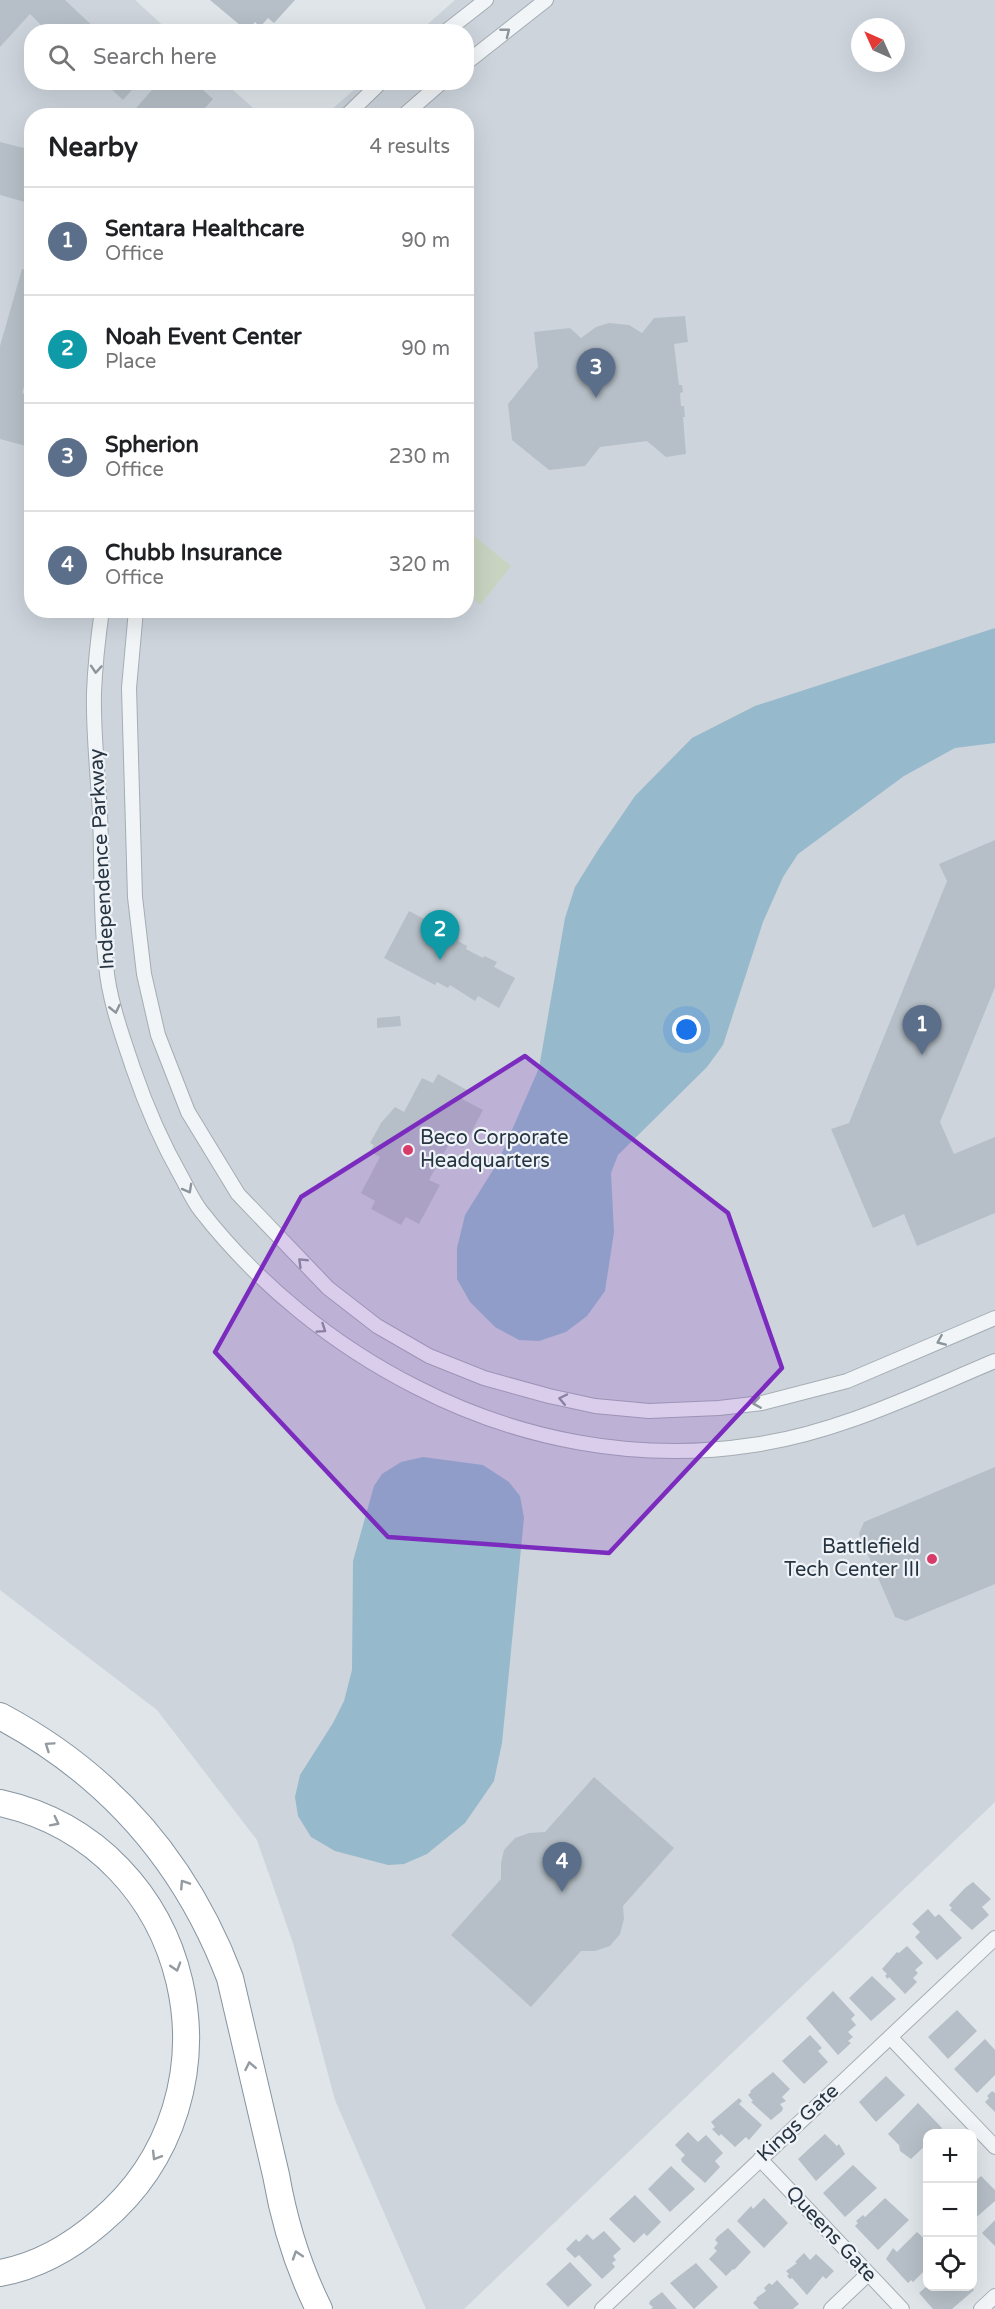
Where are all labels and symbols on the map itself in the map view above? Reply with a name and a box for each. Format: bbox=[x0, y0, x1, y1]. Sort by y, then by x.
north arrow bbox=[851, 18, 905, 72]
one-way arrow bbox=[500, 28, 511, 39]
pin: 3 bbox=[576, 348, 616, 398]
one-way arrow bbox=[89, 664, 102, 673]
street label: Independence Parkway bbox=[84, 748, 120, 970]
pin: 2 bbox=[420, 910, 460, 960]
one-way arrow bbox=[108, 1004, 121, 1014]
pin: 1 bbox=[902, 1006, 942, 1055]
your location bbox=[672, 1015, 701, 1044]
place label: Beco Corporate Headquarters bbox=[420, 1126, 569, 1173]
marker: Beco Corporate Headquarters bbox=[401, 1143, 415, 1157]
one-way arrow bbox=[181, 1183, 192, 1193]
one-way arrow bbox=[298, 1259, 309, 1270]
one-way arrow bbox=[315, 1322, 326, 1333]
one-way arrow bbox=[937, 1333, 948, 1345]
one-way arrow bbox=[559, 1393, 569, 1406]
one-way arrow bbox=[752, 1396, 762, 1409]
place label: Battlefield Tech Center III bbox=[784, 1535, 920, 1582]
marker: Battlefield Tech Center III bbox=[925, 1552, 939, 1566]
one-way arrow bbox=[45, 1741, 55, 1753]
one-way arrow bbox=[48, 1815, 59, 1827]
pin: 4 bbox=[542, 1842, 582, 1892]
one-way arrow bbox=[180, 1880, 191, 1891]
one-way arrow bbox=[169, 1962, 181, 1972]
one-way arrow bbox=[244, 2061, 257, 2071]
street label: Kings Gate bbox=[752, 2079, 844, 2167]
one-way arrow bbox=[151, 2150, 163, 2160]
street label: Queens Gate bbox=[780, 2181, 882, 2287]
one-way arrow bbox=[292, 2250, 304, 2261]

